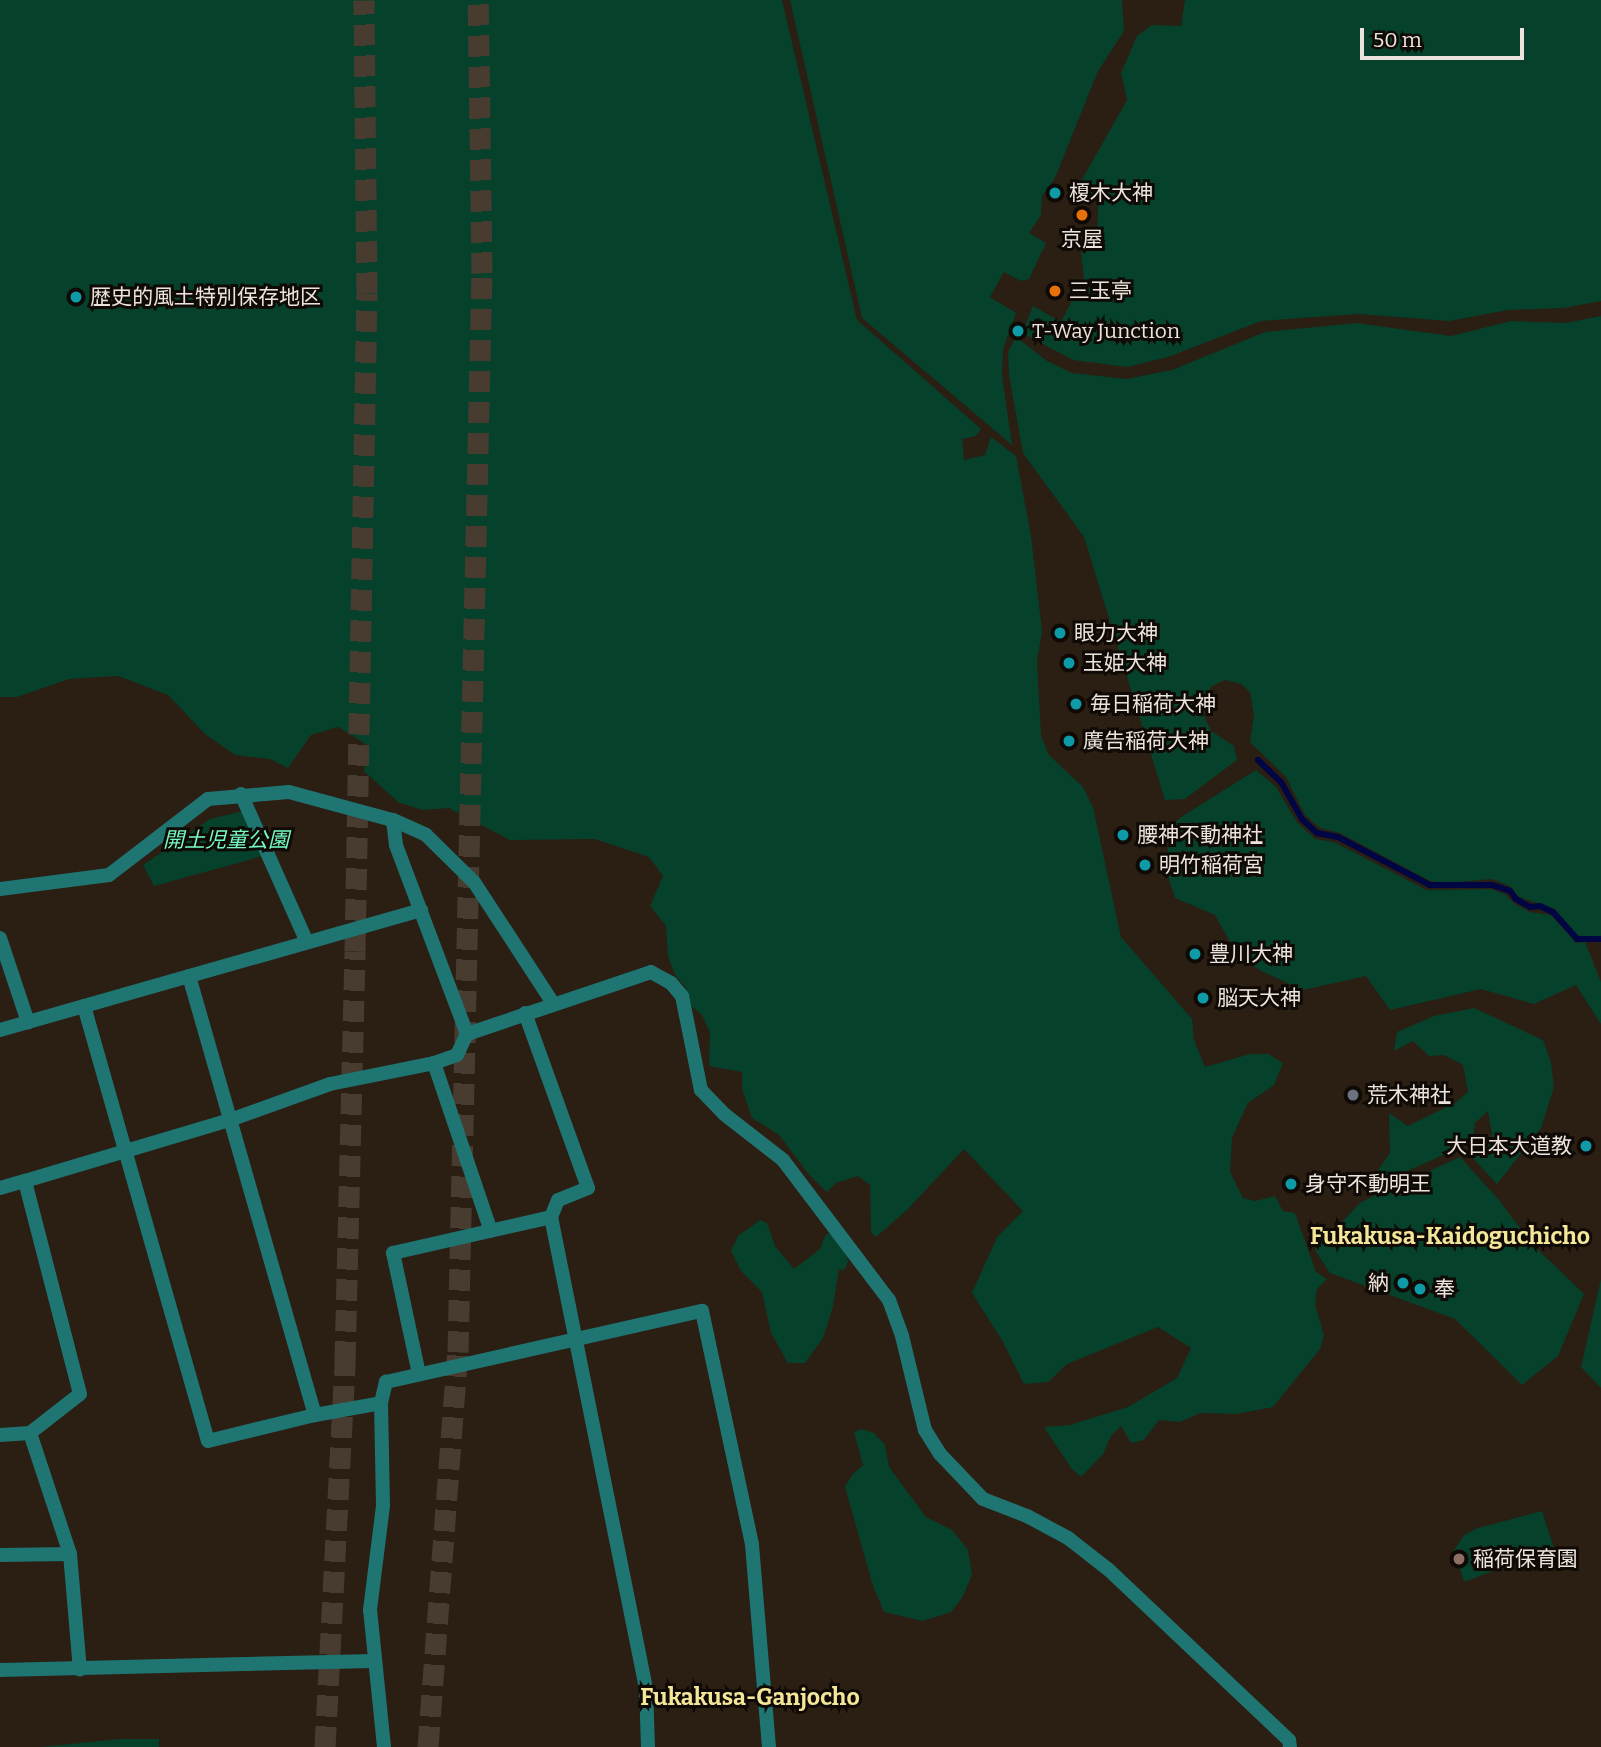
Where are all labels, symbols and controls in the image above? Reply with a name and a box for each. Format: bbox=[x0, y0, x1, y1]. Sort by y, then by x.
scale bar bbox=[1363, 14, 1528, 58]
text: 50 m bbox=[1373, 27, 1422, 53]
place label: 榎木大神 bbox=[1069, 180, 1153, 206]
marker: 榎木大神 bbox=[1047, 185, 1063, 201]
marker: 京屋 bbox=[1074, 207, 1090, 223]
place label: 京屋 bbox=[1061, 226, 1103, 252]
place label: 三玉亭 bbox=[1069, 278, 1132, 304]
marker: 三玉亭 bbox=[1047, 283, 1063, 299]
place label: 歴史的風土特別保存地区 bbox=[90, 284, 321, 310]
marker: 歴史的風土特別保存地区 bbox=[68, 289, 84, 305]
place label: T-Way Junction bbox=[1032, 318, 1180, 344]
marker: T-Way Junction bbox=[1010, 323, 1026, 339]
place label: 眼力大神 bbox=[1074, 620, 1158, 646]
marker: 眼力大神 bbox=[1052, 625, 1068, 641]
place label: 玉姫大神 bbox=[1083, 650, 1167, 676]
marker: 玉姫大神 bbox=[1061, 655, 1077, 671]
place label: 毎日稲荷大神 bbox=[1090, 691, 1216, 717]
marker: 毎日稲荷大神 bbox=[1068, 696, 1084, 712]
place label: 廣告稲荷大神 bbox=[1083, 728, 1209, 754]
marker: 廣告稲荷大神 bbox=[1061, 733, 1077, 749]
place label: 腰神不動神社 bbox=[1137, 822, 1263, 848]
park label: 開土児童公園 bbox=[163, 827, 289, 853]
marker: 腰神不動神社 bbox=[1115, 827, 1131, 843]
place label: 明竹稲荷宮 bbox=[1159, 852, 1264, 878]
marker: 明竹稲荷宮 bbox=[1137, 857, 1153, 873]
place label: 豊川大神 bbox=[1209, 941, 1293, 967]
marker: 豊川大神 bbox=[1187, 946, 1203, 962]
place label: 脳天大神 bbox=[1217, 985, 1301, 1011]
marker: 脳天大神 bbox=[1195, 990, 1211, 1006]
place label: 荒木神社 bbox=[1367, 1082, 1451, 1108]
marker: 荒木神社 bbox=[1345, 1087, 1361, 1103]
place label: 大日本大道教 bbox=[1446, 1133, 1572, 1159]
marker: 大日本大道教 bbox=[1578, 1138, 1594, 1154]
place label: 身守不動明王 bbox=[1305, 1171, 1431, 1197]
marker: 身守不動明王 bbox=[1283, 1176, 1299, 1192]
district label: Fukakusa-Kaidoguchicho bbox=[1310, 1222, 1590, 1250]
place label: 納 bbox=[1368, 1270, 1389, 1296]
marker: 納 bbox=[1395, 1275, 1411, 1291]
place label: 奉 bbox=[1434, 1276, 1455, 1302]
marker: 奉 bbox=[1412, 1281, 1428, 1297]
place label: 稲荷保育園 bbox=[1473, 1546, 1578, 1572]
marker: 稲荷保育園 bbox=[1451, 1551, 1467, 1567]
district label: Fukakusa-Ganjocho bbox=[640, 1683, 860, 1711]

